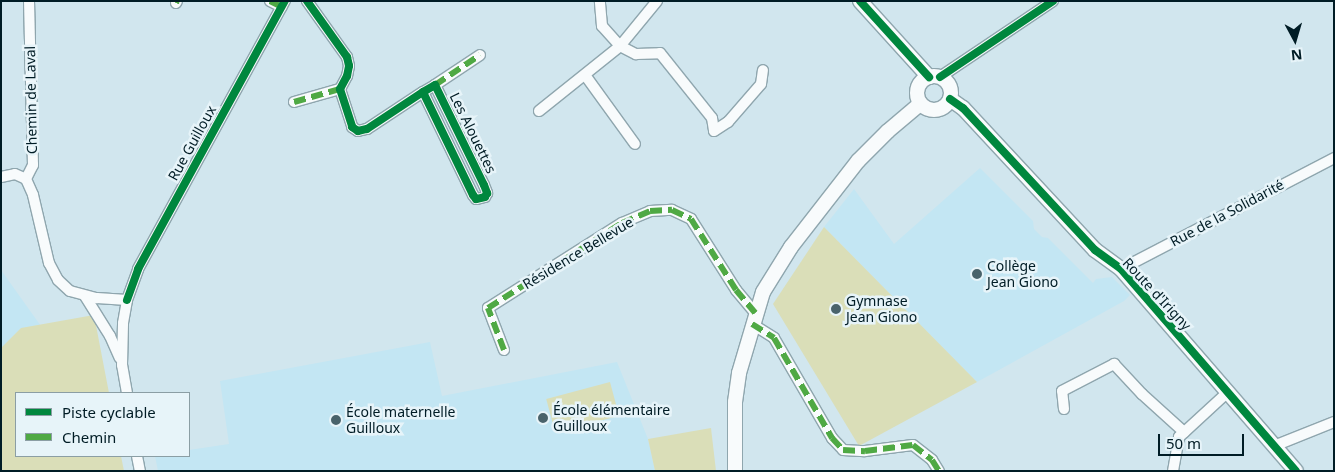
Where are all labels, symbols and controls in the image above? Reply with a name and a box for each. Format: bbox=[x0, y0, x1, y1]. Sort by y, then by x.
north arrow bbox=[1270, 15, 1320, 65]
text: N bbox=[1290, 45, 1303, 65]
street label: Chemin de Laval bbox=[22, 46, 40, 154]
street label: Les Alouettes bbox=[446, 90, 500, 176]
street label: Rue Guilloux bbox=[165, 103, 219, 183]
street label: Rue de la Solidarité bbox=[1167, 176, 1287, 250]
street label: Résidence Bellevue bbox=[520, 213, 636, 293]
street label: Route d'Irigny bbox=[1119, 254, 1195, 334]
place label: Collège Jean Giono bbox=[987, 258, 1058, 290]
marker: Collège Jean Giono bbox=[971, 268, 983, 280]
place label: Gymnase Jean Giono bbox=[846, 293, 917, 326]
marker: Gymnase Jean Giono bbox=[830, 303, 842, 315]
legend bbox=[15, 392, 190, 457]
text: Piste cyclable bbox=[62, 402, 156, 422]
place label: École élémentaire Guilloux bbox=[553, 402, 670, 434]
place label: École maternelle Guilloux bbox=[346, 404, 455, 437]
marker: École élémentaire Guilloux bbox=[537, 412, 549, 424]
marker: École maternelle Guilloux bbox=[330, 414, 342, 426]
scale bar bbox=[1160, 424, 1246, 456]
text: Chemin bbox=[62, 427, 116, 447]
text: 50 m bbox=[1166, 433, 1201, 453]

